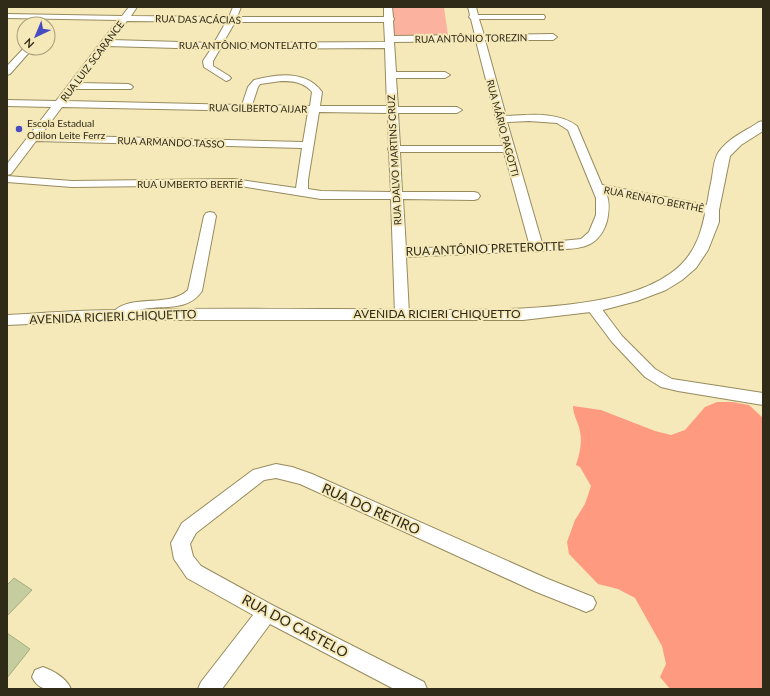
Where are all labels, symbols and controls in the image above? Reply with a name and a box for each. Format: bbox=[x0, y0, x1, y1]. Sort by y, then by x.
street label: RUA DAS ACÁCIAS bbox=[155, 12, 241, 26]
north arrow bbox=[16, 16, 56, 56]
street label: RUA LUIZ SCARANCE bbox=[58, 18, 126, 104]
street label: RUA ANTÔNIO TOREZIN bbox=[414, 31, 528, 45]
text: N bbox=[21, 36, 36, 51]
street label: RUA ANTÔNIO MONTELATTO bbox=[179, 39, 317, 51]
street label: RUA MÁRIO PAGOTTI bbox=[484, 78, 522, 178]
street label: RUA DALVO MARTINS CRUZ bbox=[385, 94, 403, 226]
street label: RUA GILBERTO AIJAR bbox=[209, 101, 308, 115]
place label: Escola Estadual Odilon Leite Ferrz bbox=[27, 117, 106, 141]
marker: Escola Estadual Odilon Leite Ferrz bbox=[14, 124, 24, 134]
street label: RUA ARMANDO TASSO bbox=[117, 134, 225, 150]
street label: RUA UMBERTO BERTIÉ bbox=[137, 178, 243, 190]
street label: RUA RENATO BERTHÊ bbox=[603, 183, 705, 215]
street label: RUA ANTÔNIO PRETEROTTE bbox=[405, 238, 565, 259]
street label: AVENIDA RICIERI CHIQUETTO bbox=[29, 306, 197, 327]
street label: AVENIDA RICIERI CHIQUETTO bbox=[353, 306, 521, 321]
street label: RUA DO RETIRO bbox=[319, 479, 423, 538]
street label: RUA DO CASTELO bbox=[239, 590, 351, 661]

